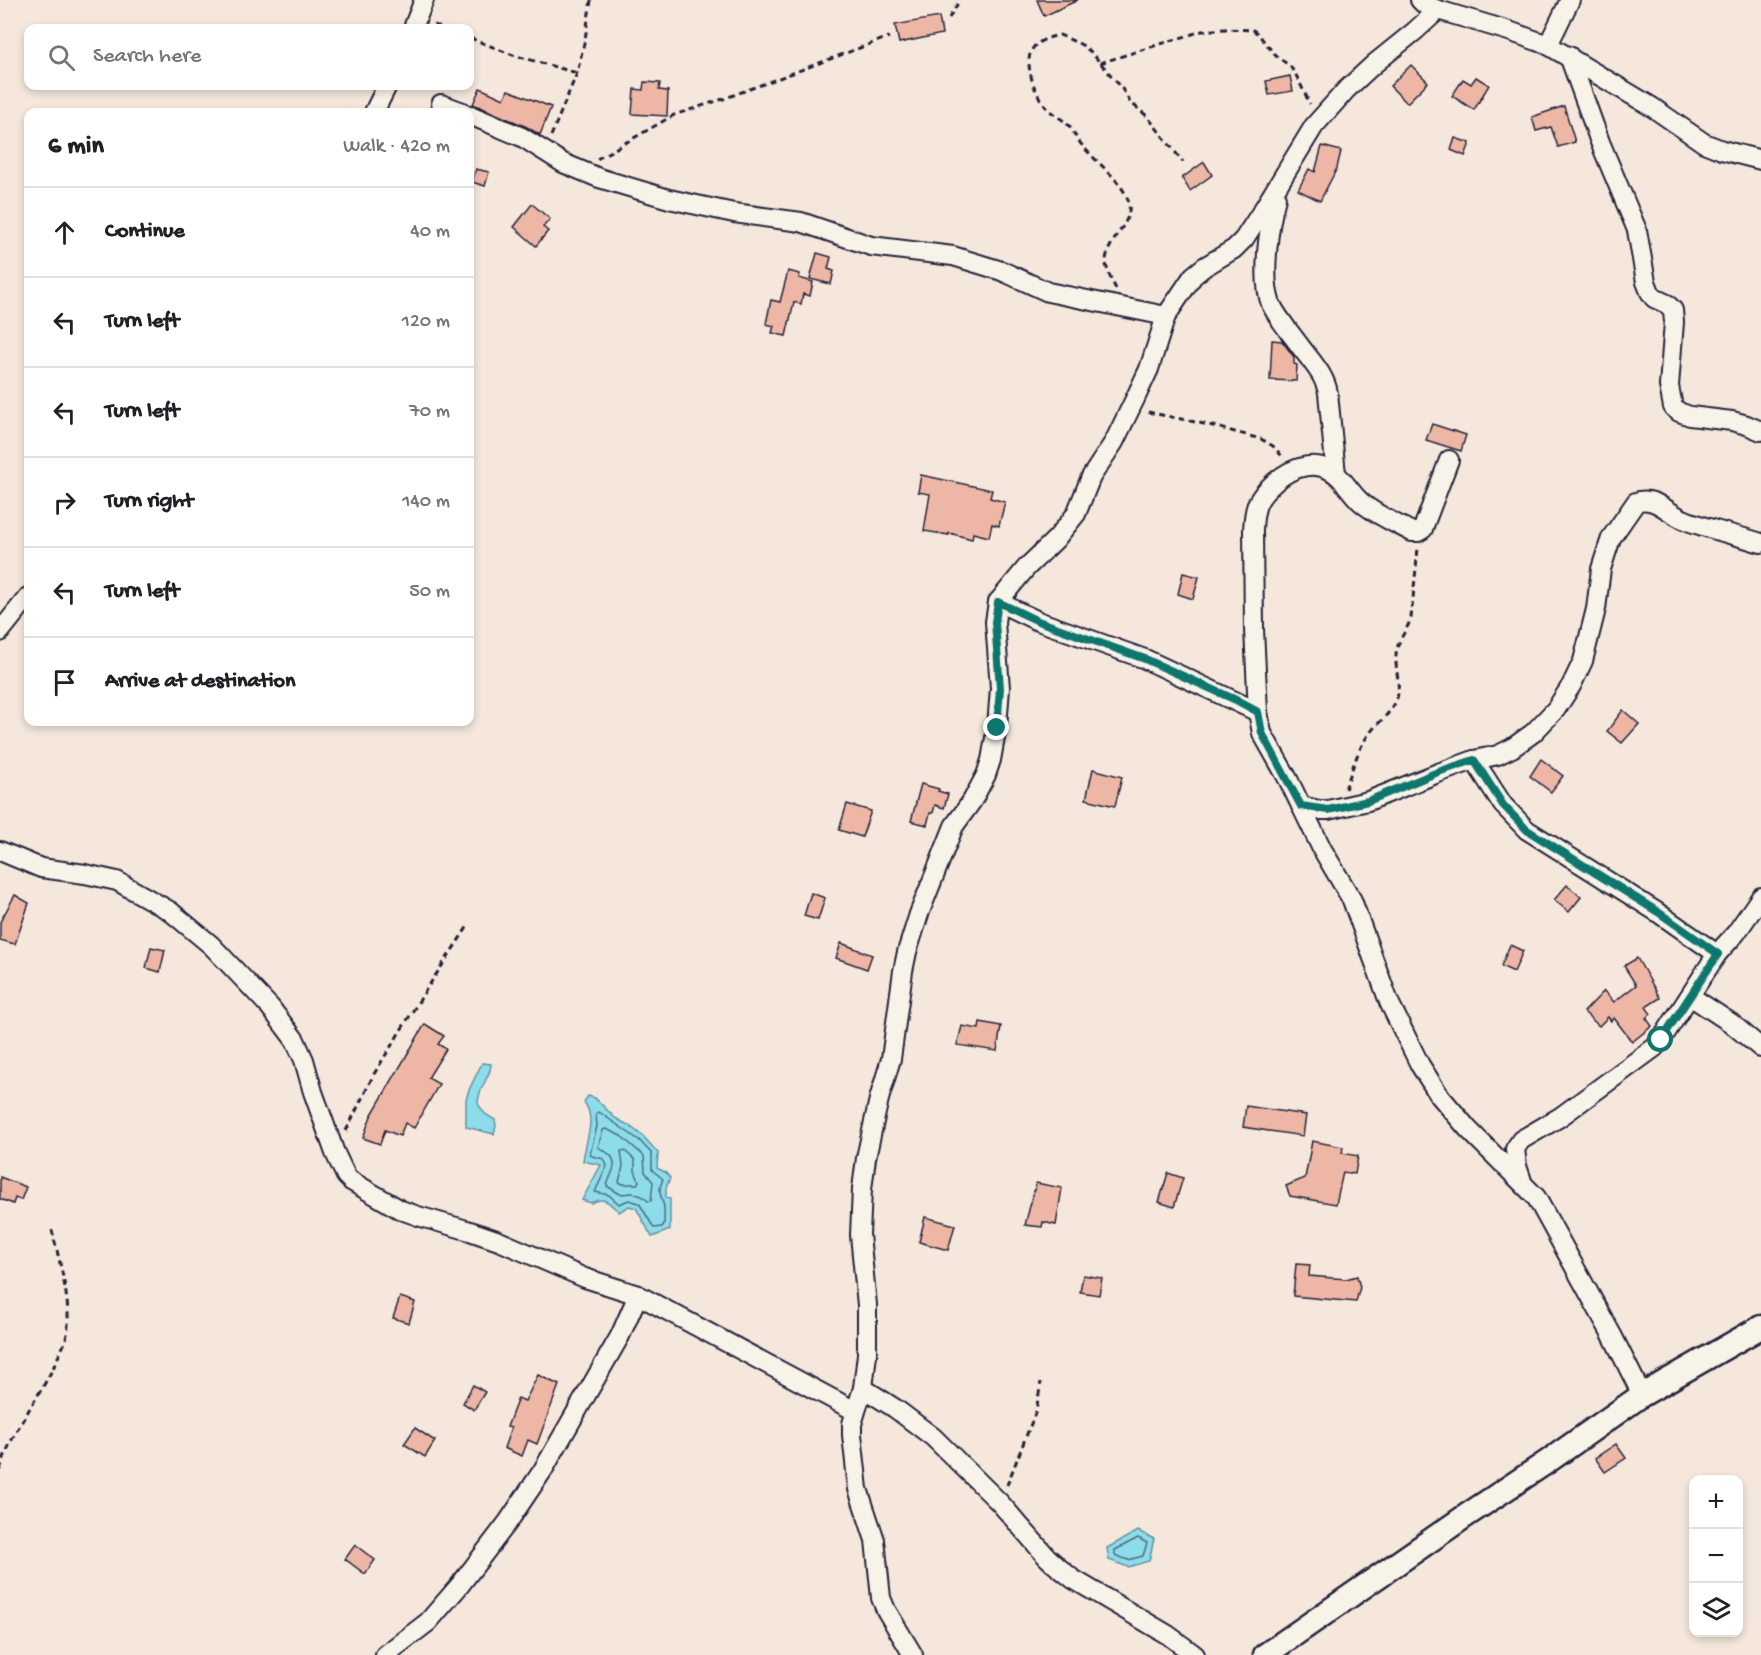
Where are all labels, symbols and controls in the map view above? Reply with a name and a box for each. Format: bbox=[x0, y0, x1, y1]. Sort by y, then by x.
search box bbox=[24, 24, 474, 90]
icon: search bbox=[45, 41, 78, 74]
text: Search here bbox=[93, 44, 201, 70]
text: 6 min bbox=[48, 132, 104, 163]
text: Walk · 420 m bbox=[343, 136, 450, 159]
icon: ahead bbox=[48, 216, 81, 249]
text: Continue bbox=[105, 219, 185, 245]
text: 40 m bbox=[410, 221, 450, 244]
icon: left bbox=[48, 306, 81, 339]
text: Turn left bbox=[105, 309, 179, 335]
text: 120 m bbox=[402, 311, 450, 334]
icon: left bbox=[48, 396, 81, 429]
text: Turn left bbox=[105, 399, 179, 425]
text: 70 m bbox=[409, 401, 450, 424]
icon: right bbox=[48, 486, 81, 519]
text: Turn right bbox=[105, 489, 193, 515]
text: 140 m bbox=[402, 491, 450, 514]
icon: left bbox=[48, 576, 81, 609]
text: Turn left bbox=[105, 579, 179, 605]
text: 50 m bbox=[409, 581, 450, 604]
icon: arrive bbox=[48, 666, 81, 699]
text: Arrive at destination bbox=[105, 669, 295, 695]
route end bbox=[983, 714, 1009, 740]
route start bbox=[1647, 1026, 1673, 1052]
map controls bbox=[1689, 1475, 1743, 1637]
button: + bbox=[1689, 1475, 1743, 1529]
button: − bbox=[1689, 1529, 1743, 1583]
button: layers bbox=[1689, 1583, 1743, 1637]

